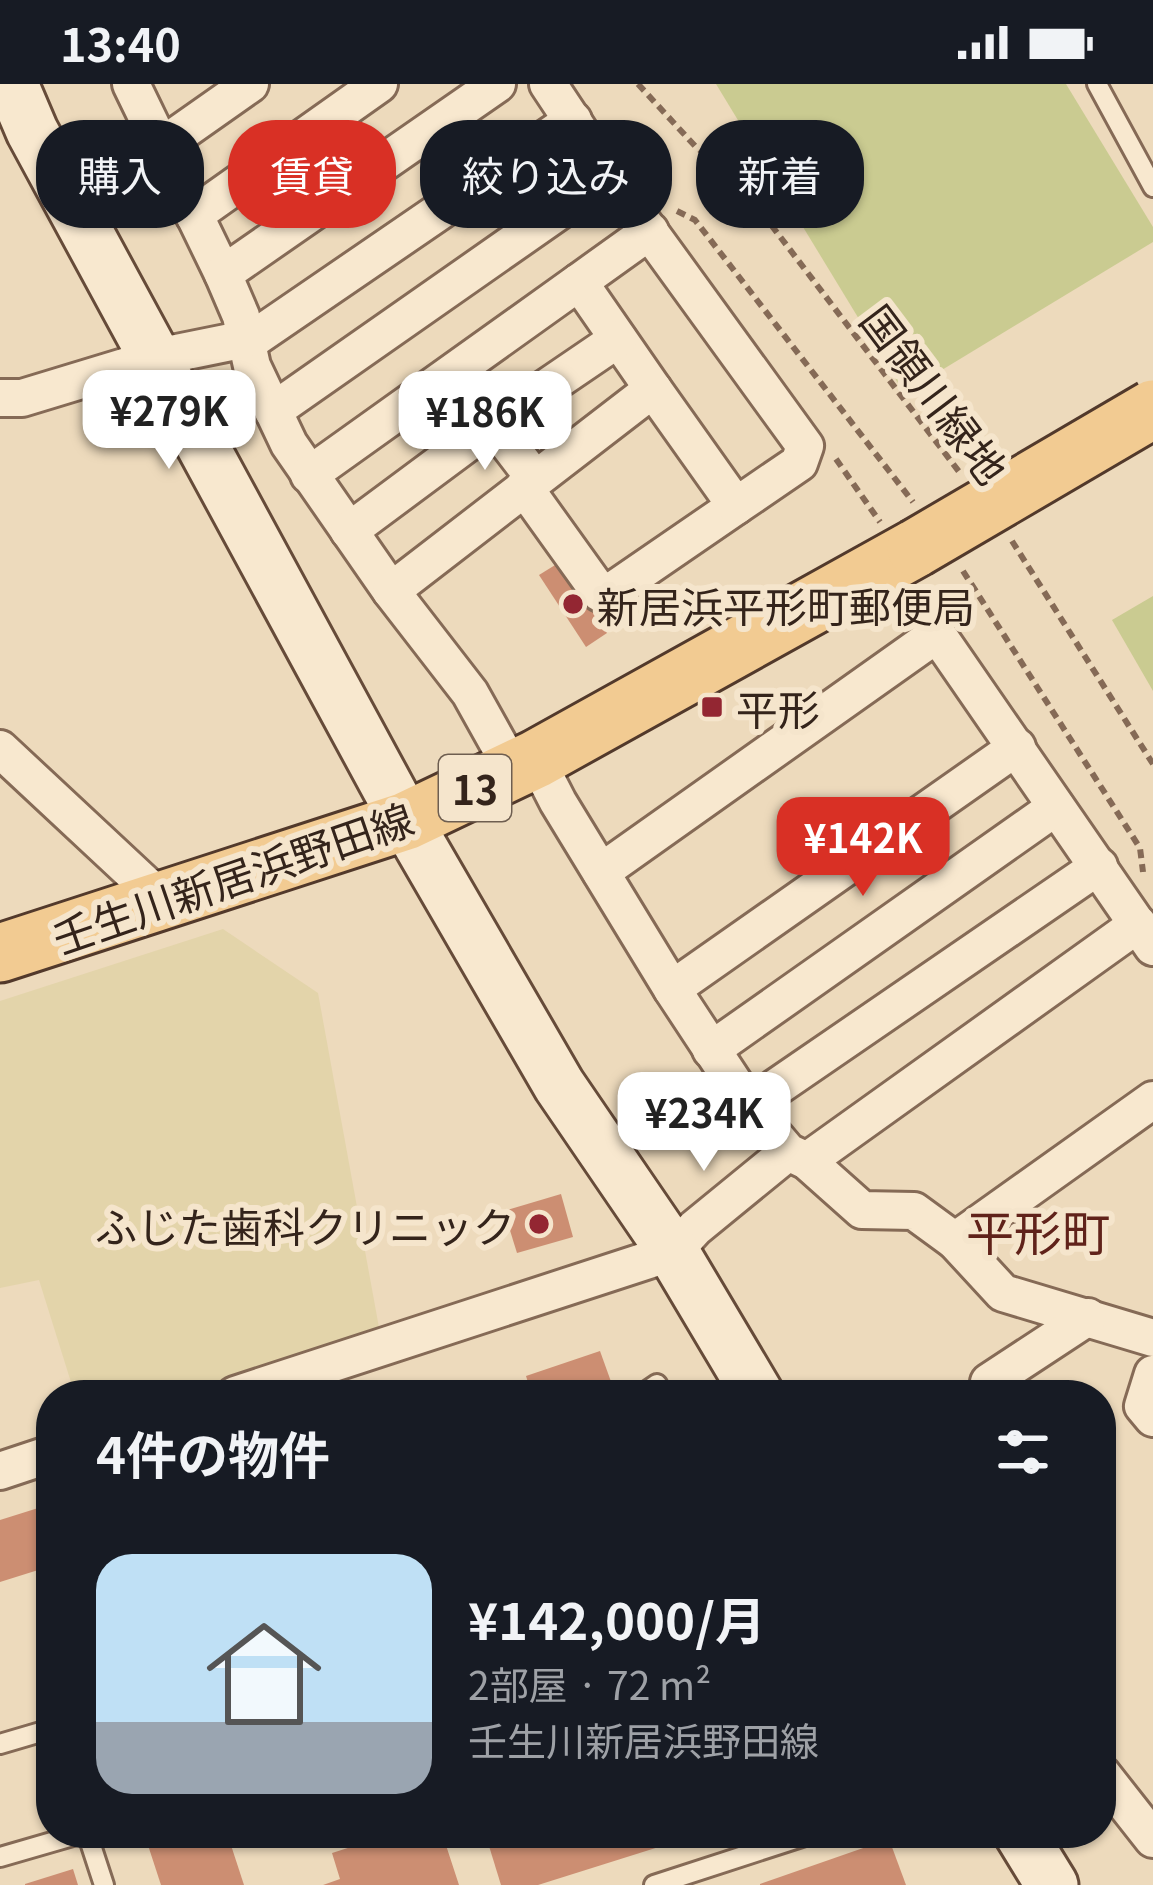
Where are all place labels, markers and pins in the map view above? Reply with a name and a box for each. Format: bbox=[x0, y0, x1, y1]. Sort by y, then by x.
pin: ¥279K bbox=[85, 370, 253, 472]
pin: ¥186K bbox=[401, 371, 569, 473]
place label: 新居浜平形町郵便局 bbox=[597, 574, 975, 635]
marker: 新居浜平形町郵便局 bbox=[560, 591, 586, 617]
place label: 平形 bbox=[736, 677, 820, 738]
marker: 平形 bbox=[699, 694, 725, 720]
pin: ¥142K bbox=[779, 797, 947, 899]
pin: ¥234K bbox=[620, 1072, 788, 1174]
place label: ふじた歯科クリニック bbox=[95, 1194, 515, 1255]
marker: ふじた歯科クリニック bbox=[526, 1211, 552, 1237]

